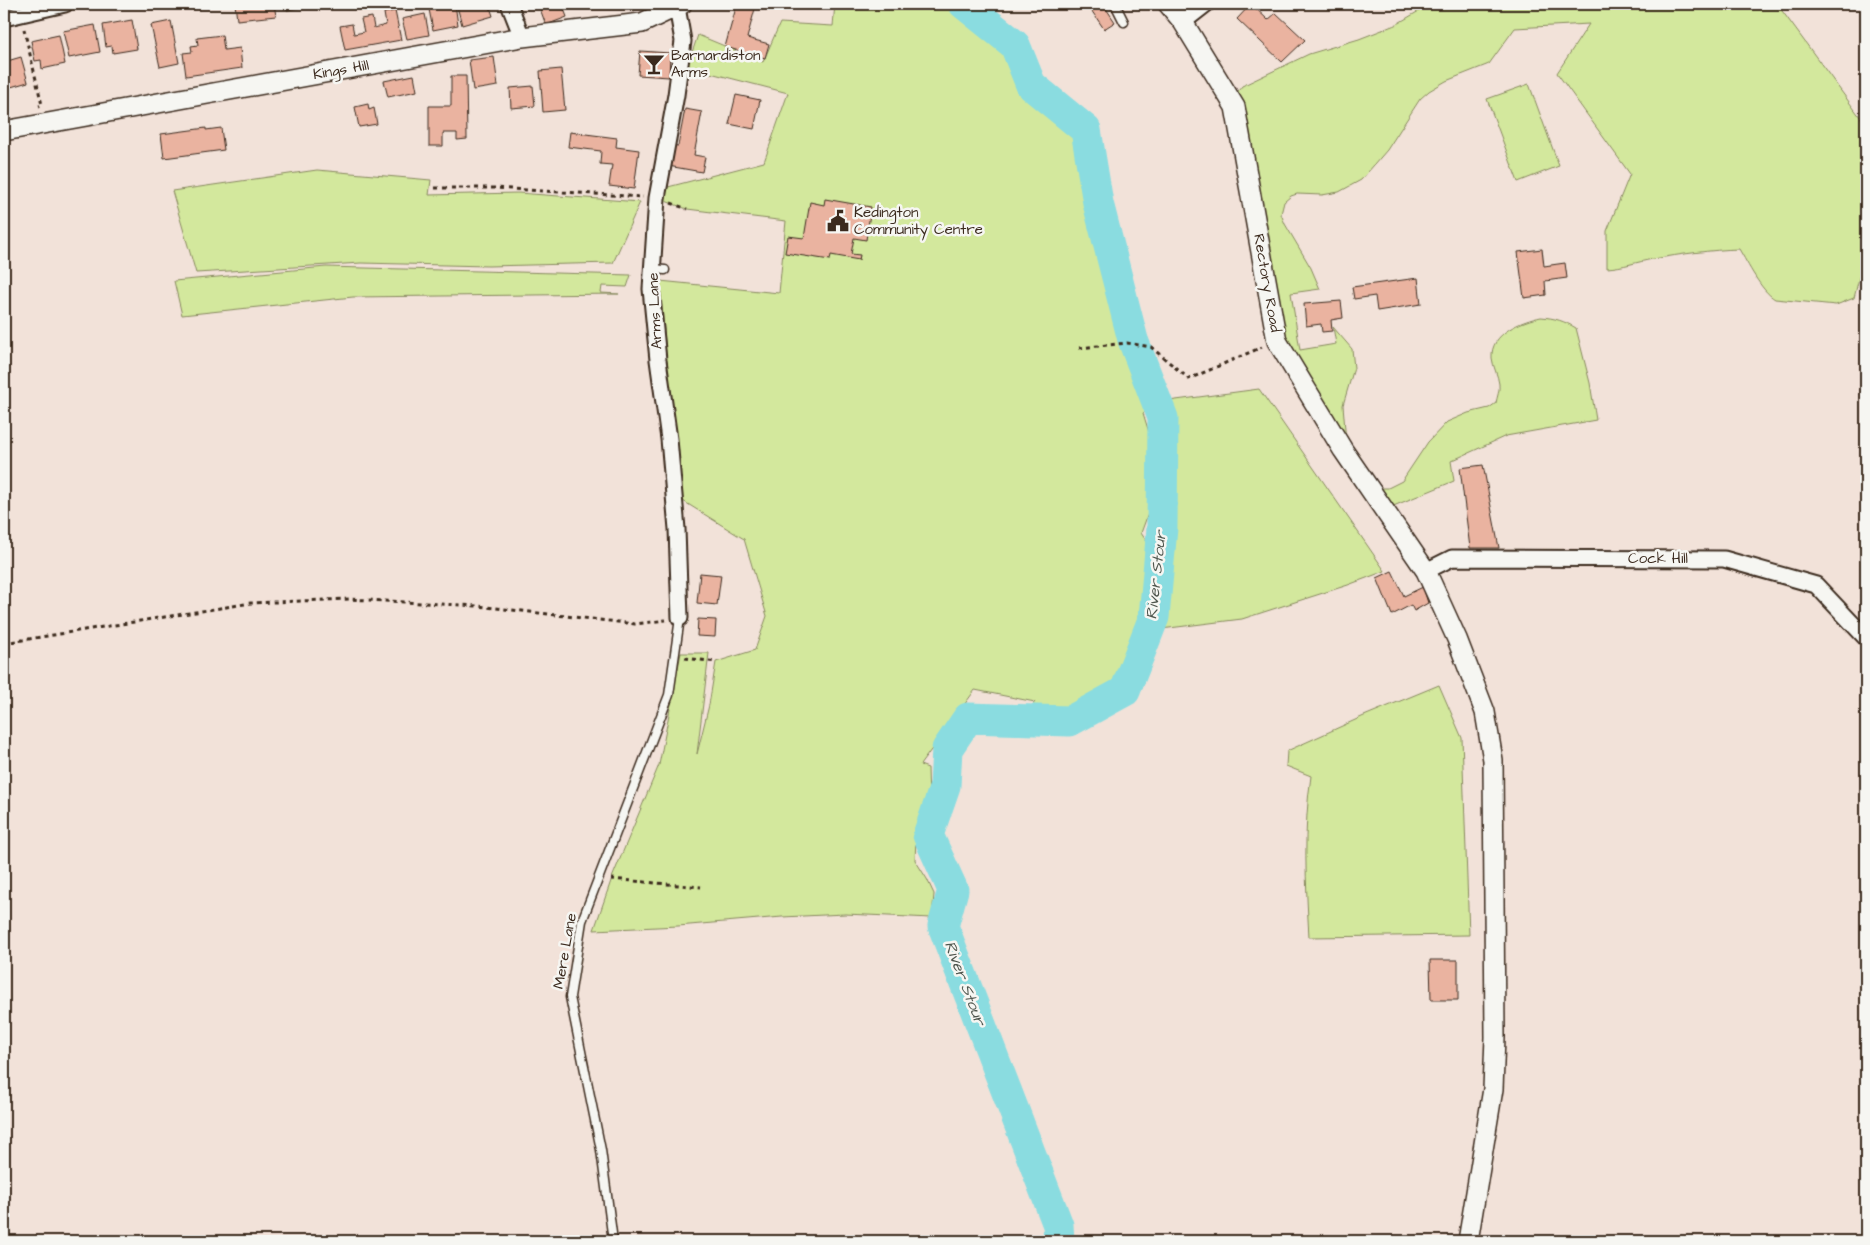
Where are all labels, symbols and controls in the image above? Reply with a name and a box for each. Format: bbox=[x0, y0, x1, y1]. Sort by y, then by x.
place label: Barnardiston Arms bbox=[671, 45, 761, 83]
bar icon: Barnardiston Arms bbox=[641, 51, 667, 77]
street label: Kings Hill bbox=[312, 55, 371, 86]
place label: Kedington Community Centre bbox=[854, 202, 983, 241]
public building icon: Kedington Community Centre bbox=[825, 208, 851, 234]
street label: Rectory Road bbox=[1247, 232, 1286, 334]
street label: Arms Lane bbox=[643, 272, 667, 350]
water label: River Stour bbox=[1140, 528, 1172, 620]
street label: Cock Hill bbox=[1628, 548, 1688, 569]
street label: Mere Lane bbox=[548, 911, 582, 991]
water label: River Stour bbox=[939, 938, 992, 1030]

